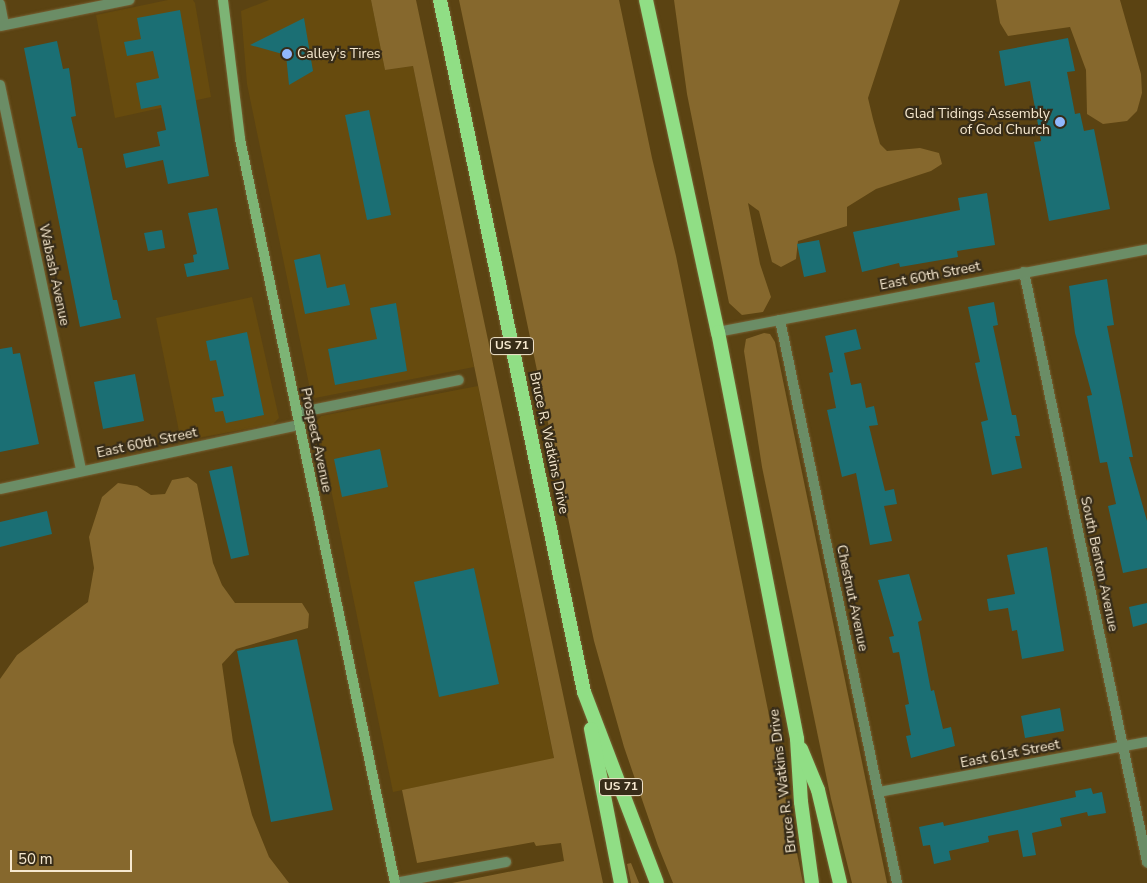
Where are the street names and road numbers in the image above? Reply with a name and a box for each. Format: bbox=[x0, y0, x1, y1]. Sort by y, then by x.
street label: Wabash Avenue bbox=[35, 223, 73, 327]
street label: East 60th Street bbox=[878, 258, 982, 294]
road number: US 71 bbox=[490, 336, 534, 356]
street label: Bruce R. Watkins Drive bbox=[526, 371, 572, 515]
street label: Prospect Avenue bbox=[297, 386, 335, 494]
street label: East 60th Street bbox=[95, 424, 199, 462]
street label: South Benton Avenue bbox=[1077, 495, 1121, 633]
street label: Chestnut Avenue bbox=[833, 543, 871, 653]
street label: Bruce R. Watkins Drive bbox=[766, 708, 800, 854]
street label: East 61st Street bbox=[959, 736, 1061, 772]
road number: US 71 bbox=[598, 778, 644, 796]

